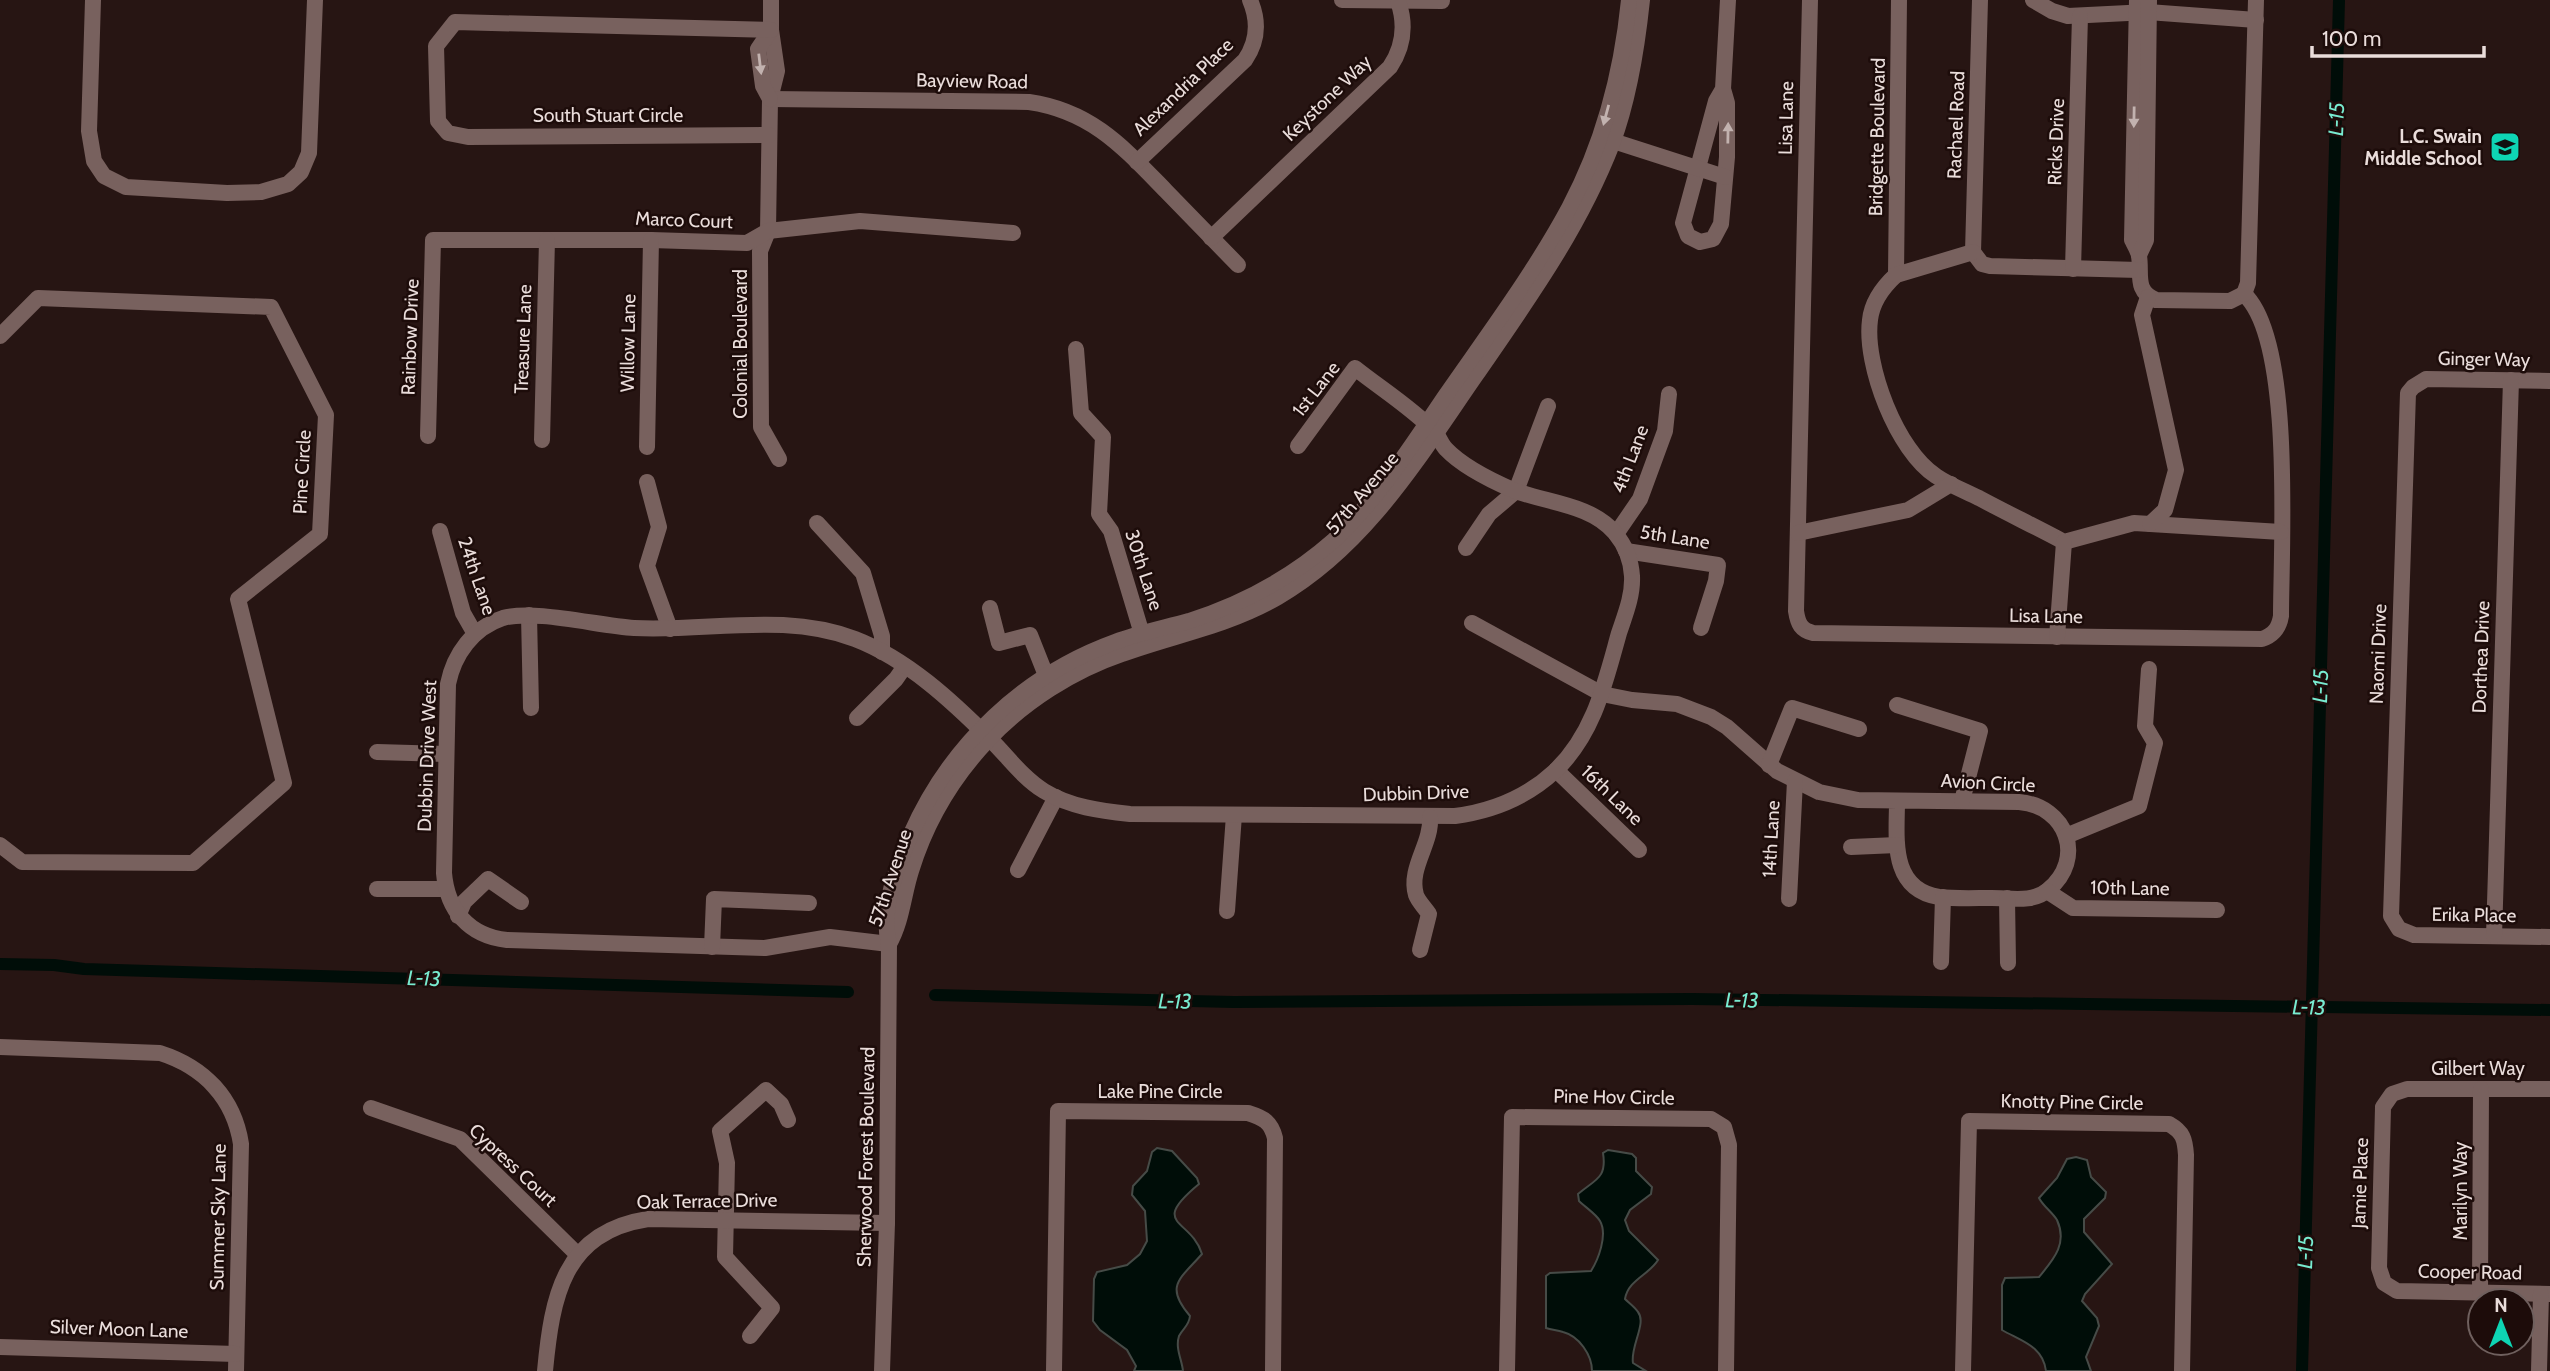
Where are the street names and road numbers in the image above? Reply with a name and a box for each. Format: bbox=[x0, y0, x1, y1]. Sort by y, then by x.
street label: Alexandria Place bbox=[1128, 33, 1238, 141]
street label: Keystone Way bbox=[1278, 50, 1376, 146]
street label: Bridgette Boulevard bbox=[1864, 58, 1890, 216]
street label: Bayview Road bbox=[916, 69, 1028, 93]
street label: Rachael Road bbox=[1943, 71, 1969, 179]
street label: Lisa Lane bbox=[1774, 81, 1798, 155]
street label: Ricks Drive bbox=[2043, 98, 2069, 186]
street label: South Stuart Circle bbox=[533, 104, 683, 127]
street label: Marco Court bbox=[635, 207, 734, 233]
street label: Colonial Boulevard bbox=[729, 269, 752, 419]
street label: Rainbow Drive bbox=[396, 278, 424, 396]
street label: Treasure Lane bbox=[510, 284, 536, 394]
street label: Willow Lane bbox=[616, 293, 640, 392]
street label: Ginger Way bbox=[2438, 347, 2531, 371]
street label: 1st Lane bbox=[1287, 357, 1345, 421]
street label: 4th Lane bbox=[1607, 422, 1654, 496]
street label: Pine Circle bbox=[288, 429, 316, 515]
street label: 57th Avenue bbox=[1321, 447, 1403, 539]
street label: 5th Lane bbox=[1639, 520, 1712, 554]
street label: 30th Lane bbox=[1120, 527, 1168, 614]
street label: 24th Lane bbox=[453, 534, 501, 618]
street label: Dorthea Drive bbox=[2468, 600, 2494, 714]
street label: Naomi Drive bbox=[2365, 603, 2391, 705]
street label: Lisa Lane bbox=[2009, 604, 2083, 628]
street label: Dubbin Drive West bbox=[413, 679, 441, 832]
street label: 16th Lane bbox=[1576, 760, 1648, 830]
street label: Avion Circle bbox=[1940, 769, 2036, 797]
street label: Dubbin Drive bbox=[1362, 780, 1470, 806]
street label: 14th Lane bbox=[1757, 800, 1785, 878]
street label: 57th Avenue bbox=[863, 826, 917, 930]
street label: 10th Lane bbox=[2090, 876, 2170, 900]
street label: Erika Place bbox=[2431, 903, 2517, 927]
street label: Sherwood Forest Boulevard bbox=[853, 1047, 879, 1267]
street label: Gilbert Way bbox=[2431, 1057, 2525, 1080]
street label: Lake Pine Circle bbox=[1098, 1080, 1223, 1103]
street label: Pine Hov Circle bbox=[1553, 1084, 1675, 1110]
street label: Knotty Pine Circle bbox=[2001, 1089, 2144, 1115]
street label: Cypress Court bbox=[464, 1119, 562, 1212]
street label: Jamie Place bbox=[2347, 1137, 2373, 1230]
street label: Marilyn Way bbox=[2449, 1141, 2472, 1240]
street label: Summer Sky Lane bbox=[205, 1143, 231, 1291]
street label: Oak Terrace Drive bbox=[636, 1188, 778, 1214]
street label: Cooper Road bbox=[2418, 1260, 2522, 1284]
street label: Silver Moon Lane bbox=[49, 1315, 189, 1343]

